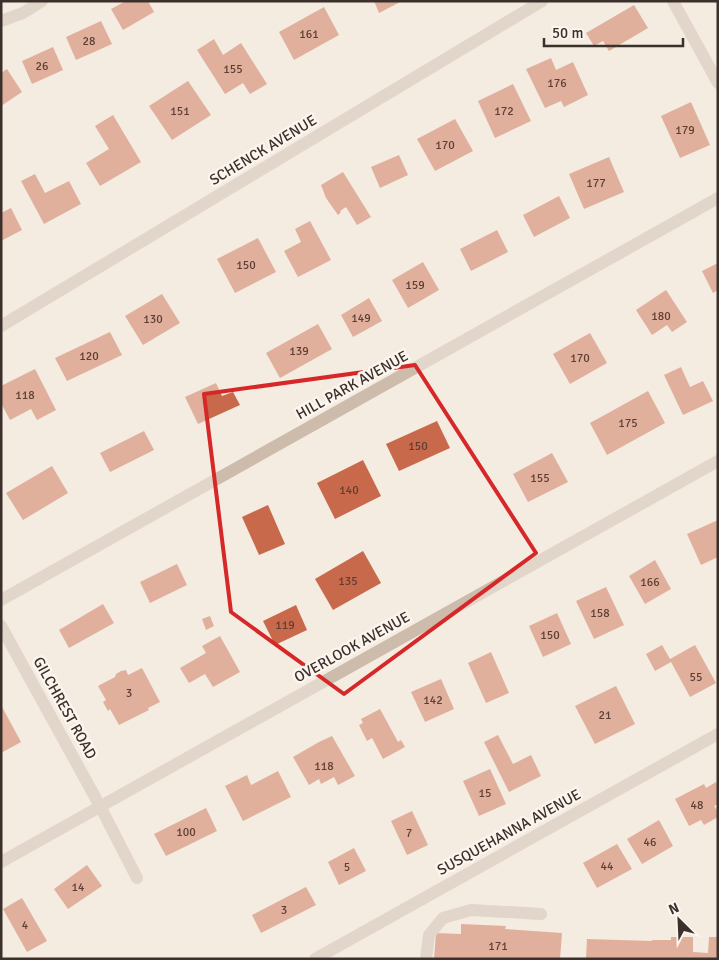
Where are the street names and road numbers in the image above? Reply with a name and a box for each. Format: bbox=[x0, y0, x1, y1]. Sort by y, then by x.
street label: SCHENCK AVENUE bbox=[206, 111, 320, 189]
street label: HILL PARK AVENUE bbox=[293, 347, 411, 423]
street label: OVERLOOK AVENUE bbox=[291, 608, 413, 686]
street label: GILCHREST ROAD bbox=[29, 654, 101, 762]
street label: SUSQUEHANNA AVENUE bbox=[434, 785, 584, 879]

